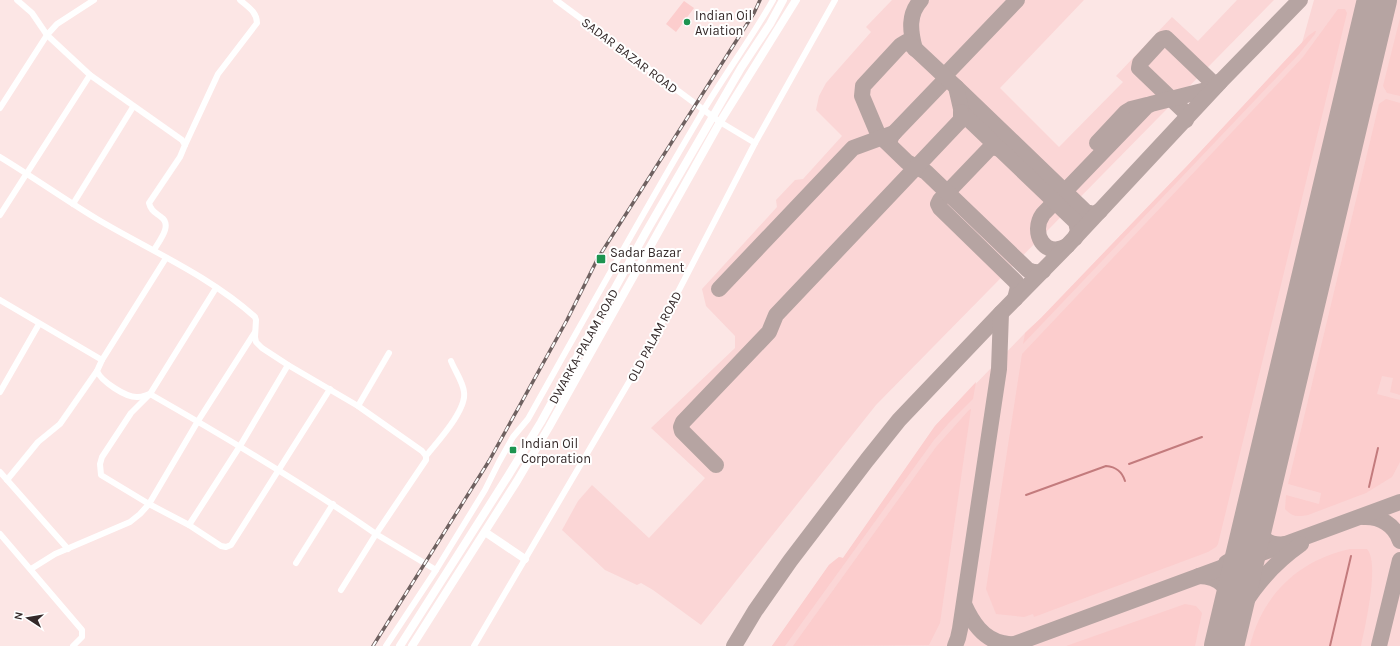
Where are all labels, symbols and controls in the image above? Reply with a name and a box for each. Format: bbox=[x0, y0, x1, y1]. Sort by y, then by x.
place label: Indian Oil Aviation bbox=[695, 8, 752, 38]
street label: SADAR BAZAR ROAD bbox=[579, 14, 681, 96]
marker: Indian Oil Aviation bbox=[682, 17, 692, 27]
place label: Sadar Bazar Cantonment bbox=[610, 245, 684, 275]
marker: Sadar Bazar Cantonment bbox=[595, 253, 607, 265]
street label: DWARKA-PALAM ROAD bbox=[546, 286, 621, 406]
street label: OLD PALAM ROAD bbox=[624, 288, 685, 384]
place label: Indian Oil Corporation bbox=[521, 436, 591, 466]
marker: Indian Oil Corporation bbox=[508, 445, 518, 455]
north arrow bbox=[8, 598, 48, 638]
text: N bbox=[12, 611, 26, 621]

